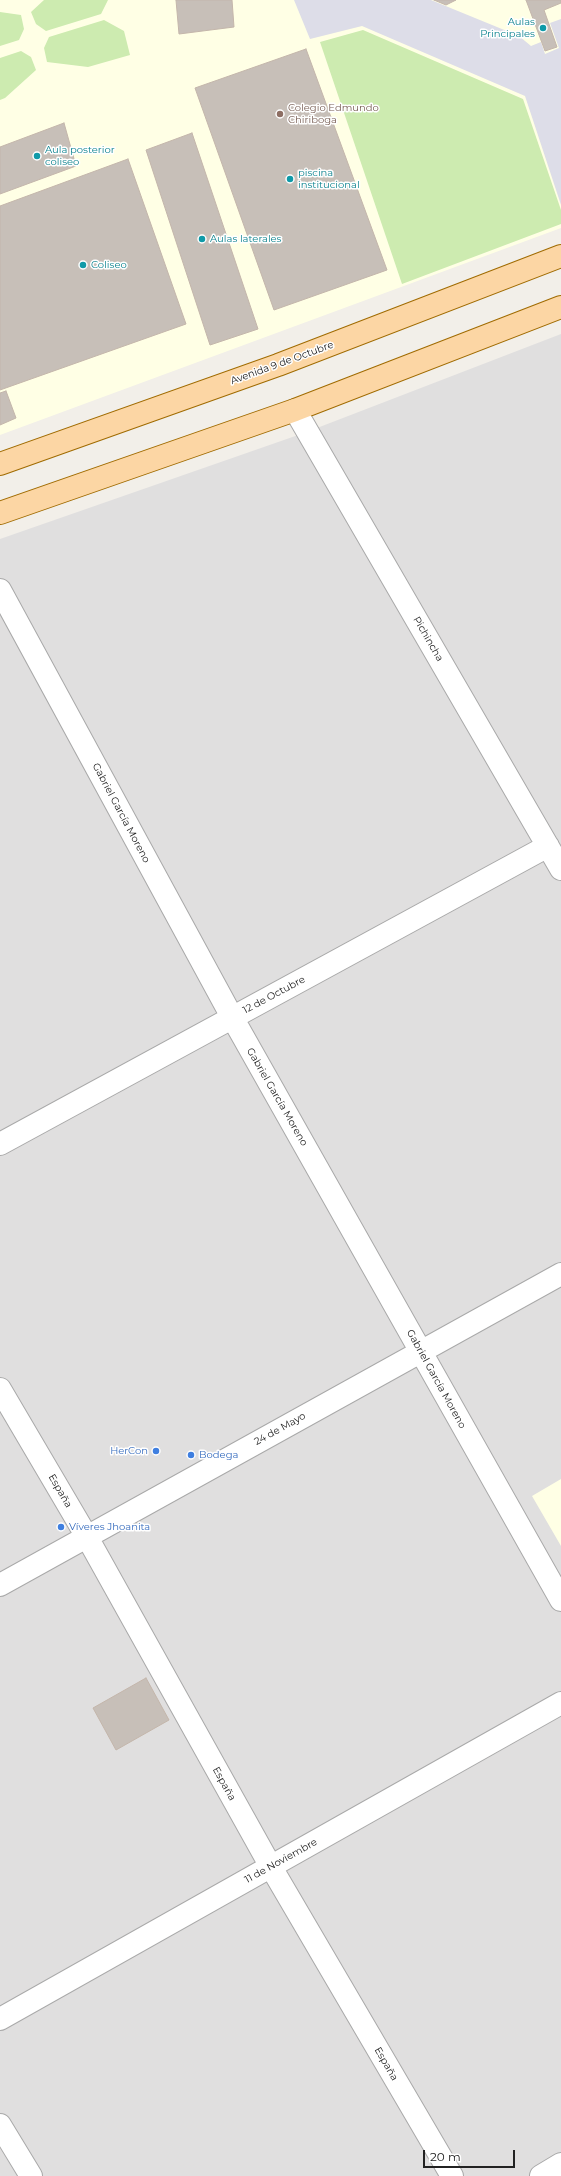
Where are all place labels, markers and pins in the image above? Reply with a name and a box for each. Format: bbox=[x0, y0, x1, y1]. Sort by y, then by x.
place label: Aulas Principales bbox=[480, 16, 535, 40]
marker: Aulas Principales bbox=[538, 23, 548, 33]
place label: Colegio Edmundo Chiriboga bbox=[288, 102, 379, 126]
marker: Colegio Edmundo Chiriboga bbox=[275, 109, 285, 119]
place label: Aula posterior coliseo bbox=[45, 144, 115, 168]
marker: Aula posterior coliseo bbox=[32, 151, 42, 161]
place label: piscina institucional bbox=[298, 167, 360, 190]
marker: piscina institucional bbox=[285, 174, 295, 184]
place label: Aulas laterales bbox=[210, 233, 281, 245]
marker: Aulas laterales bbox=[197, 234, 207, 244]
place label: Coliseo bbox=[91, 259, 127, 271]
marker: Coliseo bbox=[78, 260, 88, 270]
place label: HerCon bbox=[110, 1445, 148, 1457]
marker: HerCon bbox=[151, 1446, 161, 1456]
place label: Bodega bbox=[199, 1449, 238, 1461]
marker: Bodega bbox=[186, 1450, 196, 1460]
place label: Víveres Jhoanita bbox=[69, 1521, 150, 1533]
marker: Víveres Jhoanita bbox=[56, 1522, 66, 1532]

